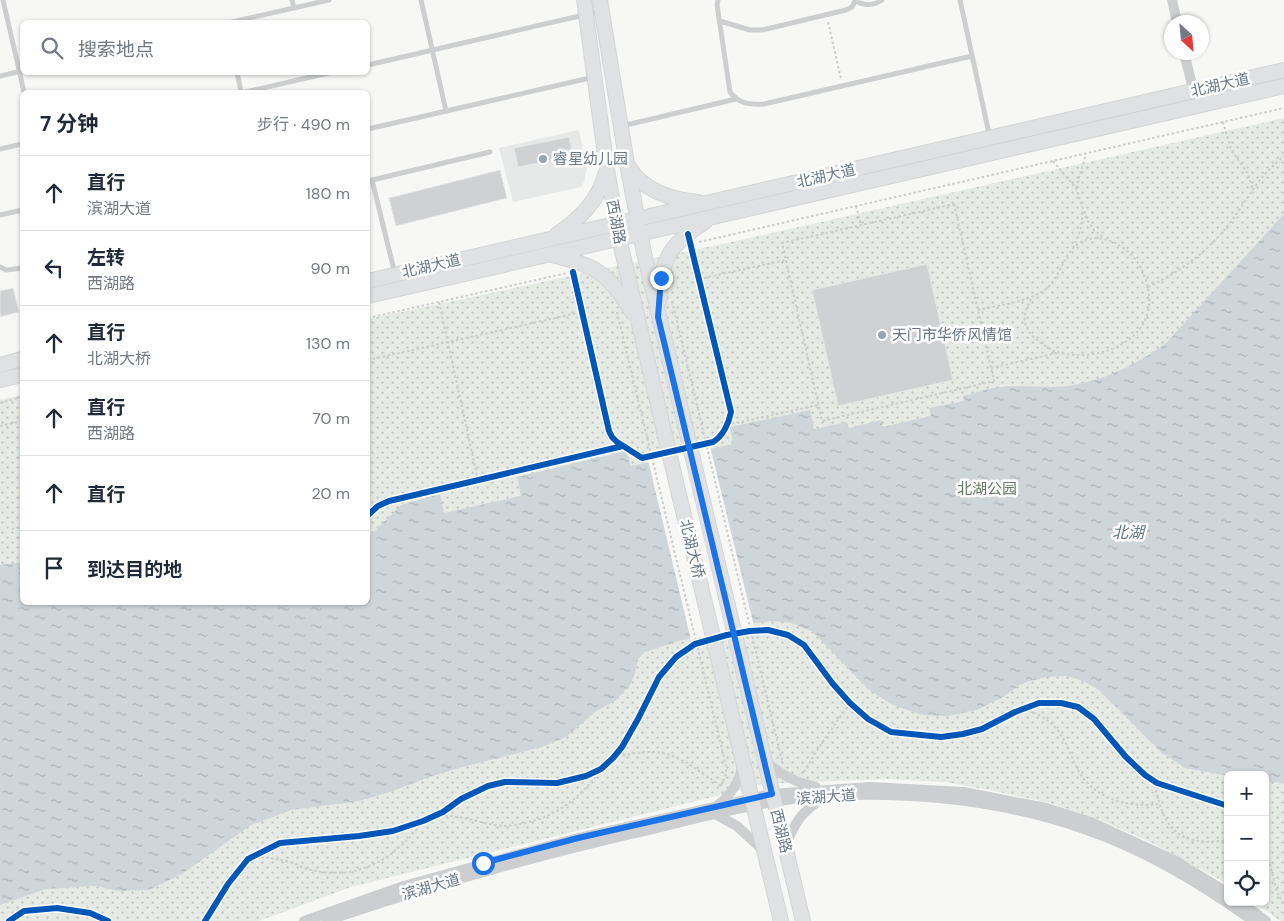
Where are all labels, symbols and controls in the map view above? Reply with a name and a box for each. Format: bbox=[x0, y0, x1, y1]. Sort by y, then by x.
north arrow bbox=[1164, 15, 1209, 60]
search box bbox=[20, 20, 370, 75]
icon: search bbox=[38, 34, 66, 62]
text: 搜索地点 bbox=[78, 37, 154, 62]
street label: 北湖大道 bbox=[1189, 69, 1251, 101]
text: 7 分钟 bbox=[40, 110, 98, 138]
text: 步行 · 490 m bbox=[257, 114, 350, 135]
place label: 睿星幼儿园 bbox=[553, 149, 628, 169]
marker: 睿星幼儿园 bbox=[537, 153, 549, 165]
street label: 北湖大道 bbox=[795, 160, 857, 192]
text: 直行 bbox=[87, 170, 125, 195]
icon: ahead bbox=[40, 179, 68, 207]
text: 180 m bbox=[306, 183, 350, 204]
text: 滨湖大道 bbox=[87, 198, 151, 219]
street label: 西湖路 bbox=[602, 198, 630, 246]
text: 左转 bbox=[87, 245, 125, 270]
street label: 北湖大道 bbox=[400, 250, 462, 282]
icon: left bbox=[40, 254, 68, 282]
text: 90 m bbox=[310, 258, 350, 279]
route end bbox=[650, 267, 673, 290]
text: 西湖路 bbox=[87, 273, 135, 294]
text: 直行 bbox=[87, 320, 125, 345]
place label: 天门市华侨风情馆 bbox=[892, 325, 1012, 345]
icon: ahead bbox=[40, 329, 68, 357]
marker: 天门市华侨风情馆 bbox=[876, 329, 888, 341]
text: 130 m bbox=[306, 333, 350, 354]
text: 北湖大桥 bbox=[87, 348, 151, 369]
text: 直行 bbox=[87, 395, 125, 420]
icon: ahead bbox=[40, 404, 68, 432]
text: 70 m bbox=[312, 408, 350, 429]
text: 西湖路 bbox=[87, 423, 135, 444]
icon: ahead bbox=[40, 479, 68, 507]
park label: 北湖公园 bbox=[957, 479, 1017, 499]
text: 直行 bbox=[87, 482, 125, 507]
text: 20 m bbox=[311, 483, 350, 504]
street label: 北湖大桥 bbox=[675, 517, 709, 581]
water label: 北湖 bbox=[1112, 522, 1147, 543]
icon: arrive bbox=[40, 554, 68, 582]
text: 到达目的地 bbox=[87, 557, 182, 582]
map controls bbox=[1224, 771, 1269, 906]
button: + bbox=[1224, 771, 1269, 816]
street label: 滨湖大道 bbox=[795, 785, 857, 809]
street label: 西湖路 bbox=[766, 807, 796, 855]
button: − bbox=[1224, 816, 1269, 861]
route start bbox=[472, 852, 495, 875]
button: locate bbox=[1224, 861, 1269, 906]
street label: 滨湖大道 bbox=[399, 869, 463, 905]

